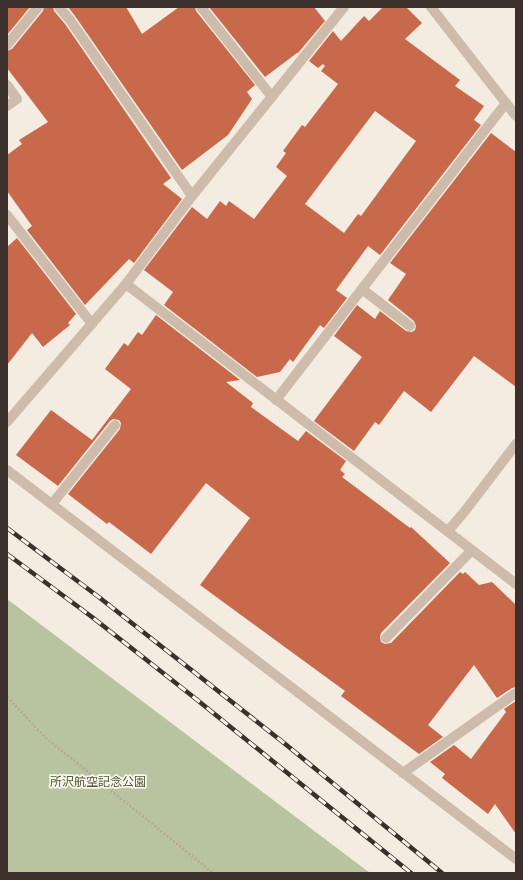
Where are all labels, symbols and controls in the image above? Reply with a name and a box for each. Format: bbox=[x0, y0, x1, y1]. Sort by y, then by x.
park label: 所沢航空記念公園 bbox=[50, 774, 146, 791]

